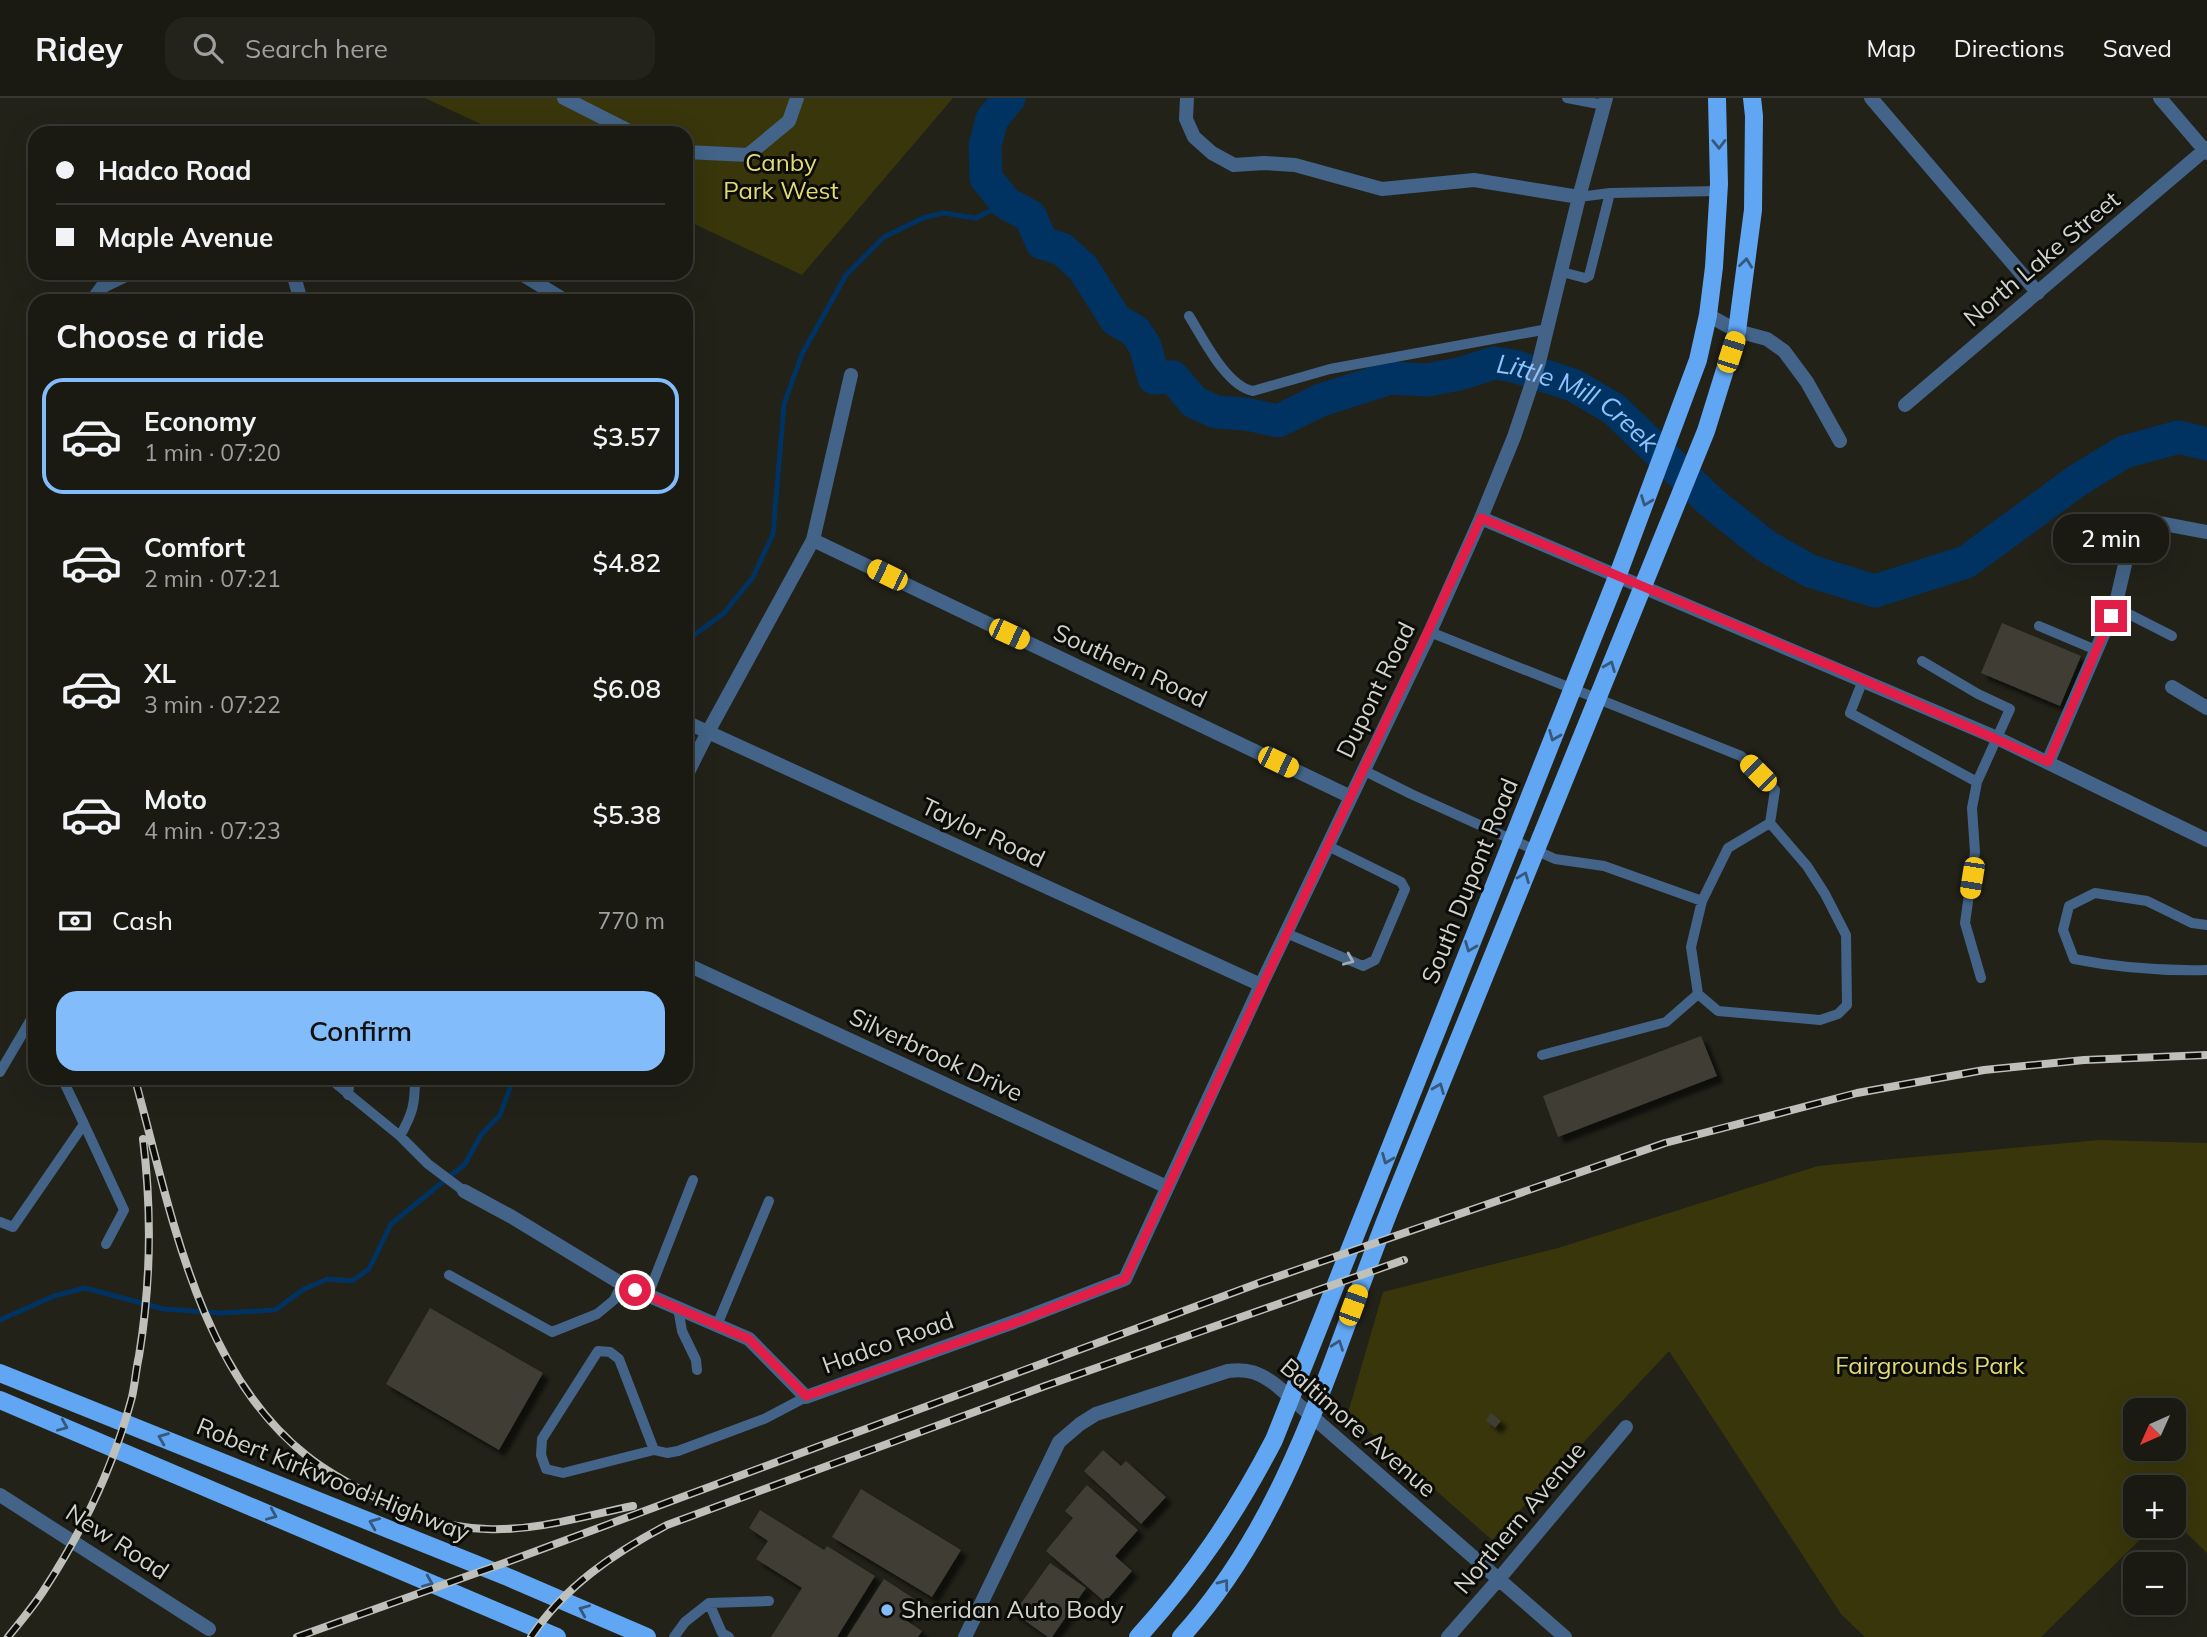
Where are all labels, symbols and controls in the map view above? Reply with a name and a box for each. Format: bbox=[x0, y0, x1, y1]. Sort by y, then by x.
search box bbox=[165, 17, 655, 80]
text: Ridey bbox=[35, 28, 123, 69]
icon: search bbox=[189, 29, 227, 67]
text: Search here bbox=[245, 32, 388, 65]
text: Map bbox=[1866, 33, 1916, 63]
text: Directions bbox=[1954, 33, 2065, 63]
text: Saved bbox=[2103, 33, 2172, 63]
one-way arrow bbox=[1712, 139, 1727, 150]
park label: Canby Park West bbox=[723, 147, 839, 205]
text: Hadco Road bbox=[98, 154, 251, 187]
street label: North Lake Street bbox=[1957, 184, 2126, 332]
text: Maple Avenue bbox=[98, 221, 273, 254]
one-way arrow bbox=[1738, 257, 1753, 269]
text: Choose a ride bbox=[56, 316, 264, 356]
car bbox=[1715, 329, 1748, 375]
water label: Little Mill Creek bbox=[1495, 347, 1666, 459]
icon: car bbox=[60, 405, 123, 468]
text: Economy bbox=[144, 405, 256, 438]
text: $3.57 bbox=[592, 420, 661, 453]
text: 1 min · 07:20 bbox=[144, 438, 281, 467]
one-way arrow bbox=[1640, 494, 1654, 506]
callout: 2 min bbox=[2053, 514, 2169, 564]
text: 2 min bbox=[2081, 524, 2141, 553]
icon: car bbox=[60, 531, 123, 594]
text: Comfort bbox=[144, 531, 245, 564]
text: $4.82 bbox=[592, 546, 661, 579]
car bbox=[864, 556, 911, 594]
text: 2 min · 07:21 bbox=[144, 564, 281, 593]
route end bbox=[2095, 600, 2127, 632]
car bbox=[986, 616, 1033, 652]
street label: Southern Road bbox=[1049, 616, 1212, 714]
street label: Dupont Road bbox=[1329, 617, 1421, 762]
icon: car bbox=[60, 657, 123, 720]
text: XL bbox=[144, 657, 176, 690]
one-way arrow bbox=[1602, 661, 1616, 674]
text: $6.08 bbox=[592, 672, 661, 705]
text: 3 min · 07:22 bbox=[144, 690, 281, 719]
one-way arrow bbox=[1548, 729, 1562, 741]
car bbox=[1255, 743, 1302, 781]
car bbox=[1736, 751, 1781, 795]
street label: South Dupont Road bbox=[1414, 774, 1524, 988]
icon: car bbox=[60, 783, 123, 846]
text: Moto bbox=[144, 783, 207, 816]
street label: Taylor Road bbox=[917, 790, 1050, 874]
text: $5.38 bbox=[592, 798, 661, 831]
text: 4 min · 07:23 bbox=[144, 816, 281, 845]
car bbox=[1959, 856, 1986, 900]
one-way arrow bbox=[1516, 872, 1530, 884]
icon: cash bbox=[56, 902, 94, 940]
text: Cash bbox=[112, 904, 173, 937]
text: 770 m bbox=[597, 906, 665, 935]
one-way arrow bbox=[1465, 941, 1479, 953]
one-way arrow bbox=[1342, 951, 1354, 965]
button: Confirm bbox=[56, 991, 665, 1071]
street label: Silverbrook Drive bbox=[845, 1001, 1028, 1107]
one-way arrow bbox=[1430, 1083, 1444, 1095]
one-way arrow bbox=[1381, 1152, 1395, 1164]
route start bbox=[619, 1274, 651, 1306]
car bbox=[1336, 1282, 1371, 1328]
street label: Hadco Road bbox=[818, 1304, 957, 1380]
one-way arrow bbox=[1330, 1340, 1344, 1352]
park label: Fairgrounds Park bbox=[1835, 1350, 2025, 1380]
street label: Baltimore Avenue bbox=[1275, 1351, 1443, 1503]
north arrow bbox=[2123, 1398, 2186, 1461]
map controls bbox=[2123, 1398, 2186, 1615]
street label: Robert Kirkwood Highway bbox=[192, 1410, 475, 1548]
one-way arrow bbox=[56, 1418, 68, 1432]
one-way arrow bbox=[157, 1433, 169, 1447]
street label: Northern Avenue bbox=[1447, 1435, 1592, 1599]
button: + bbox=[2123, 1475, 2186, 1538]
street label: New Road bbox=[60, 1497, 175, 1586]
one-way arrow bbox=[265, 1507, 277, 1521]
one-way arrow bbox=[368, 1517, 381, 1531]
button: − bbox=[2123, 1552, 2186, 1615]
one-way arrow bbox=[421, 1574, 434, 1588]
one-way arrow bbox=[1216, 1580, 1228, 1592]
place label: Sheridan Auto Body bbox=[901, 1594, 1124, 1624]
marker: Sheridan Auto Body bbox=[879, 1602, 895, 1618]
one-way arrow bbox=[579, 1604, 591, 1618]

